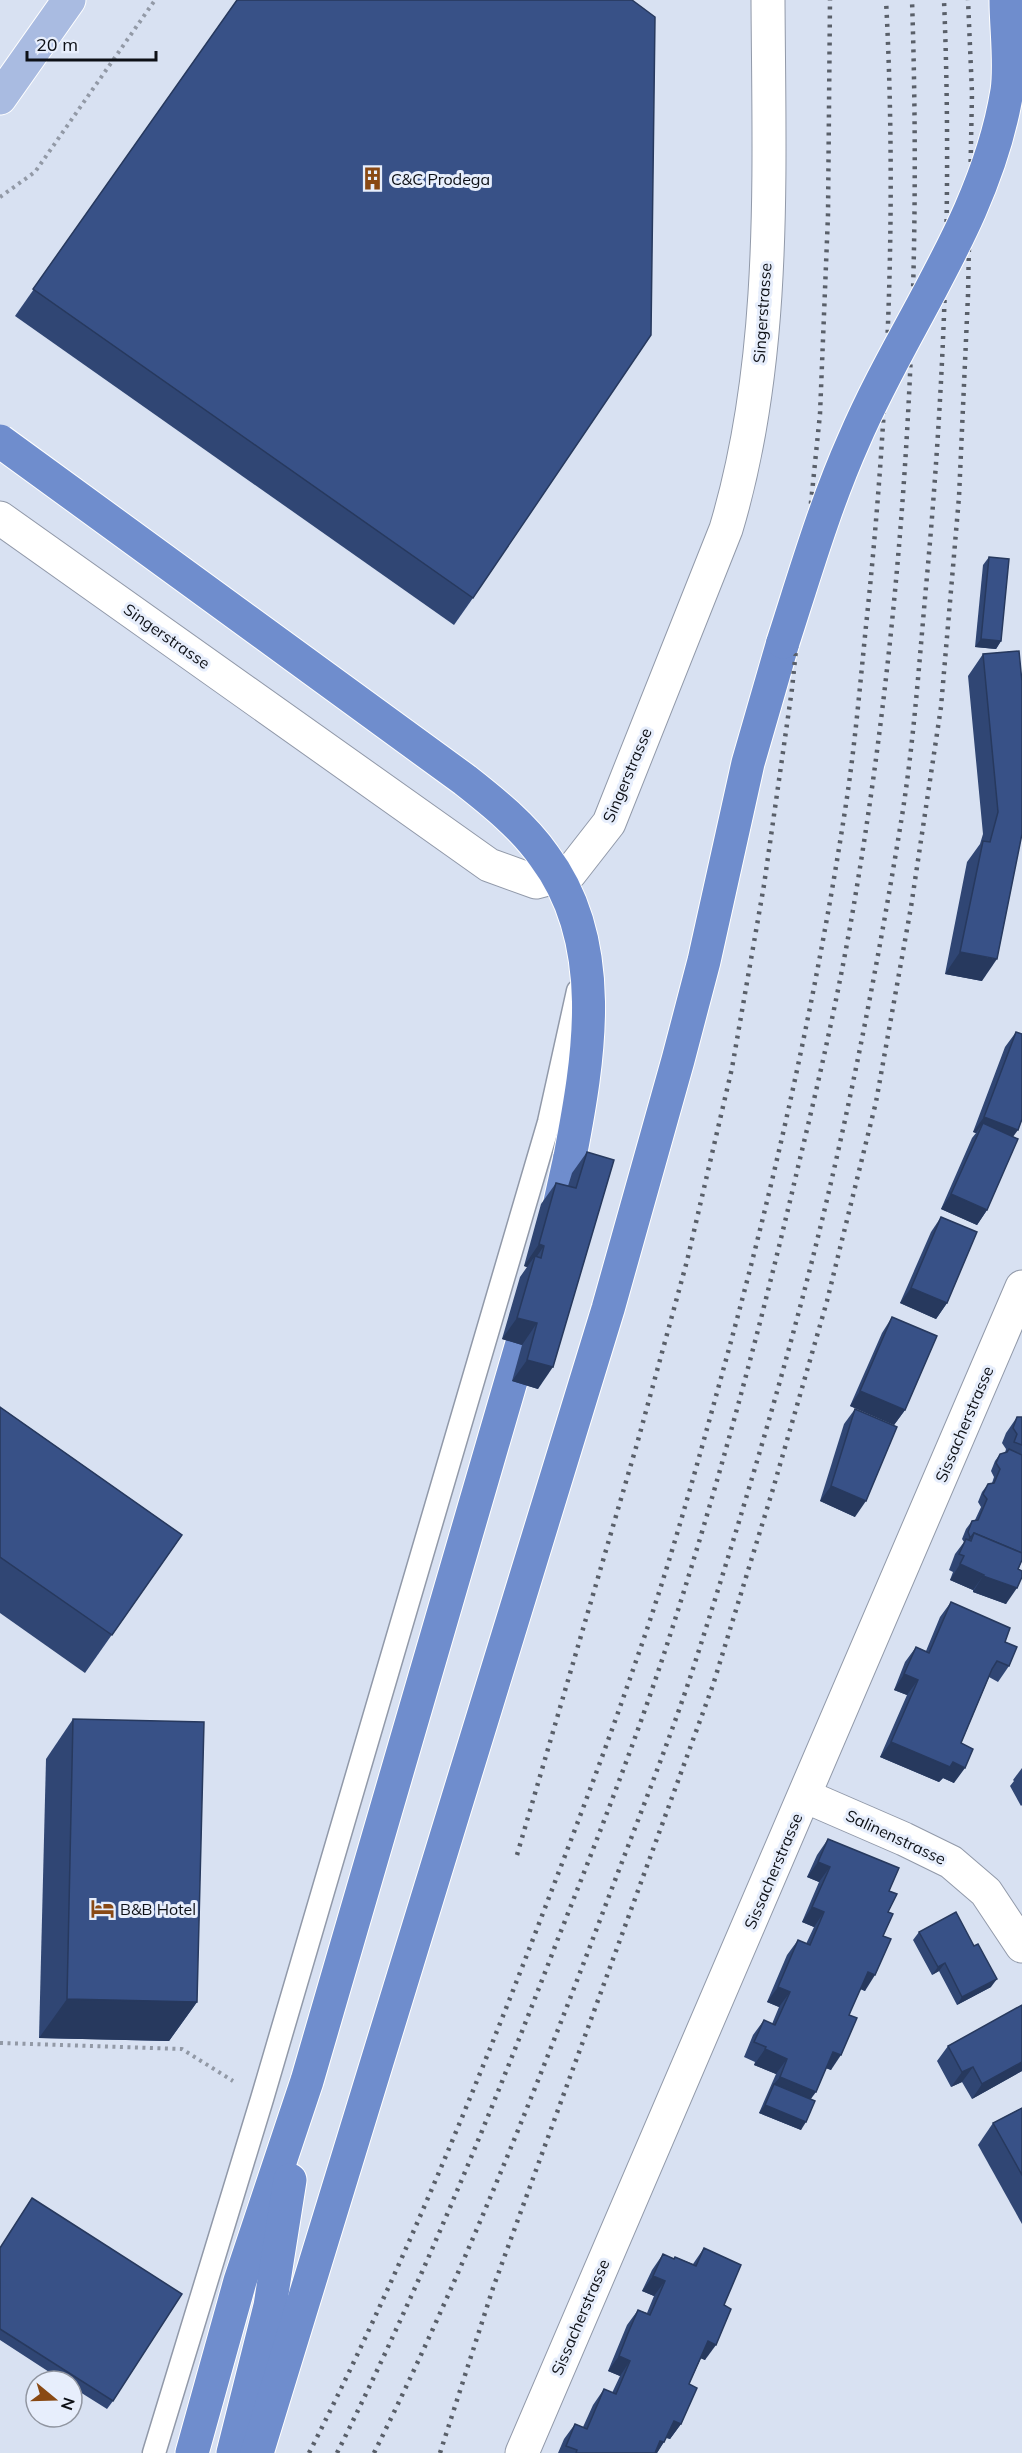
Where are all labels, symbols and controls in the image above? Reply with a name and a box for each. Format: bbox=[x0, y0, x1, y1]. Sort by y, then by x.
scale bar bbox=[27, 24, 156, 62]
text: 20 m bbox=[36, 33, 78, 56]
building icon: C&C Prodega bbox=[360, 166, 386, 192]
place label: C&C Prodega bbox=[391, 169, 490, 189]
street label: Singerstrasse bbox=[749, 262, 775, 364]
street label: Singerstrasse bbox=[120, 599, 214, 673]
street label: Singerstrasse bbox=[598, 725, 656, 825]
street label: Sissacherstrasse bbox=[931, 1363, 997, 1485]
street label: Salinenstrasse bbox=[843, 1805, 949, 1869]
street label: Sissacherstrasse bbox=[740, 1810, 806, 1932]
hotel icon: B&B Hotel bbox=[89, 1896, 115, 1922]
place label: B&B Hotel bbox=[120, 1899, 196, 1919]
street label: Sissacherstrasse bbox=[547, 2256, 613, 2378]
north arrow bbox=[24, 2369, 84, 2429]
text: N bbox=[57, 2395, 80, 2413]

